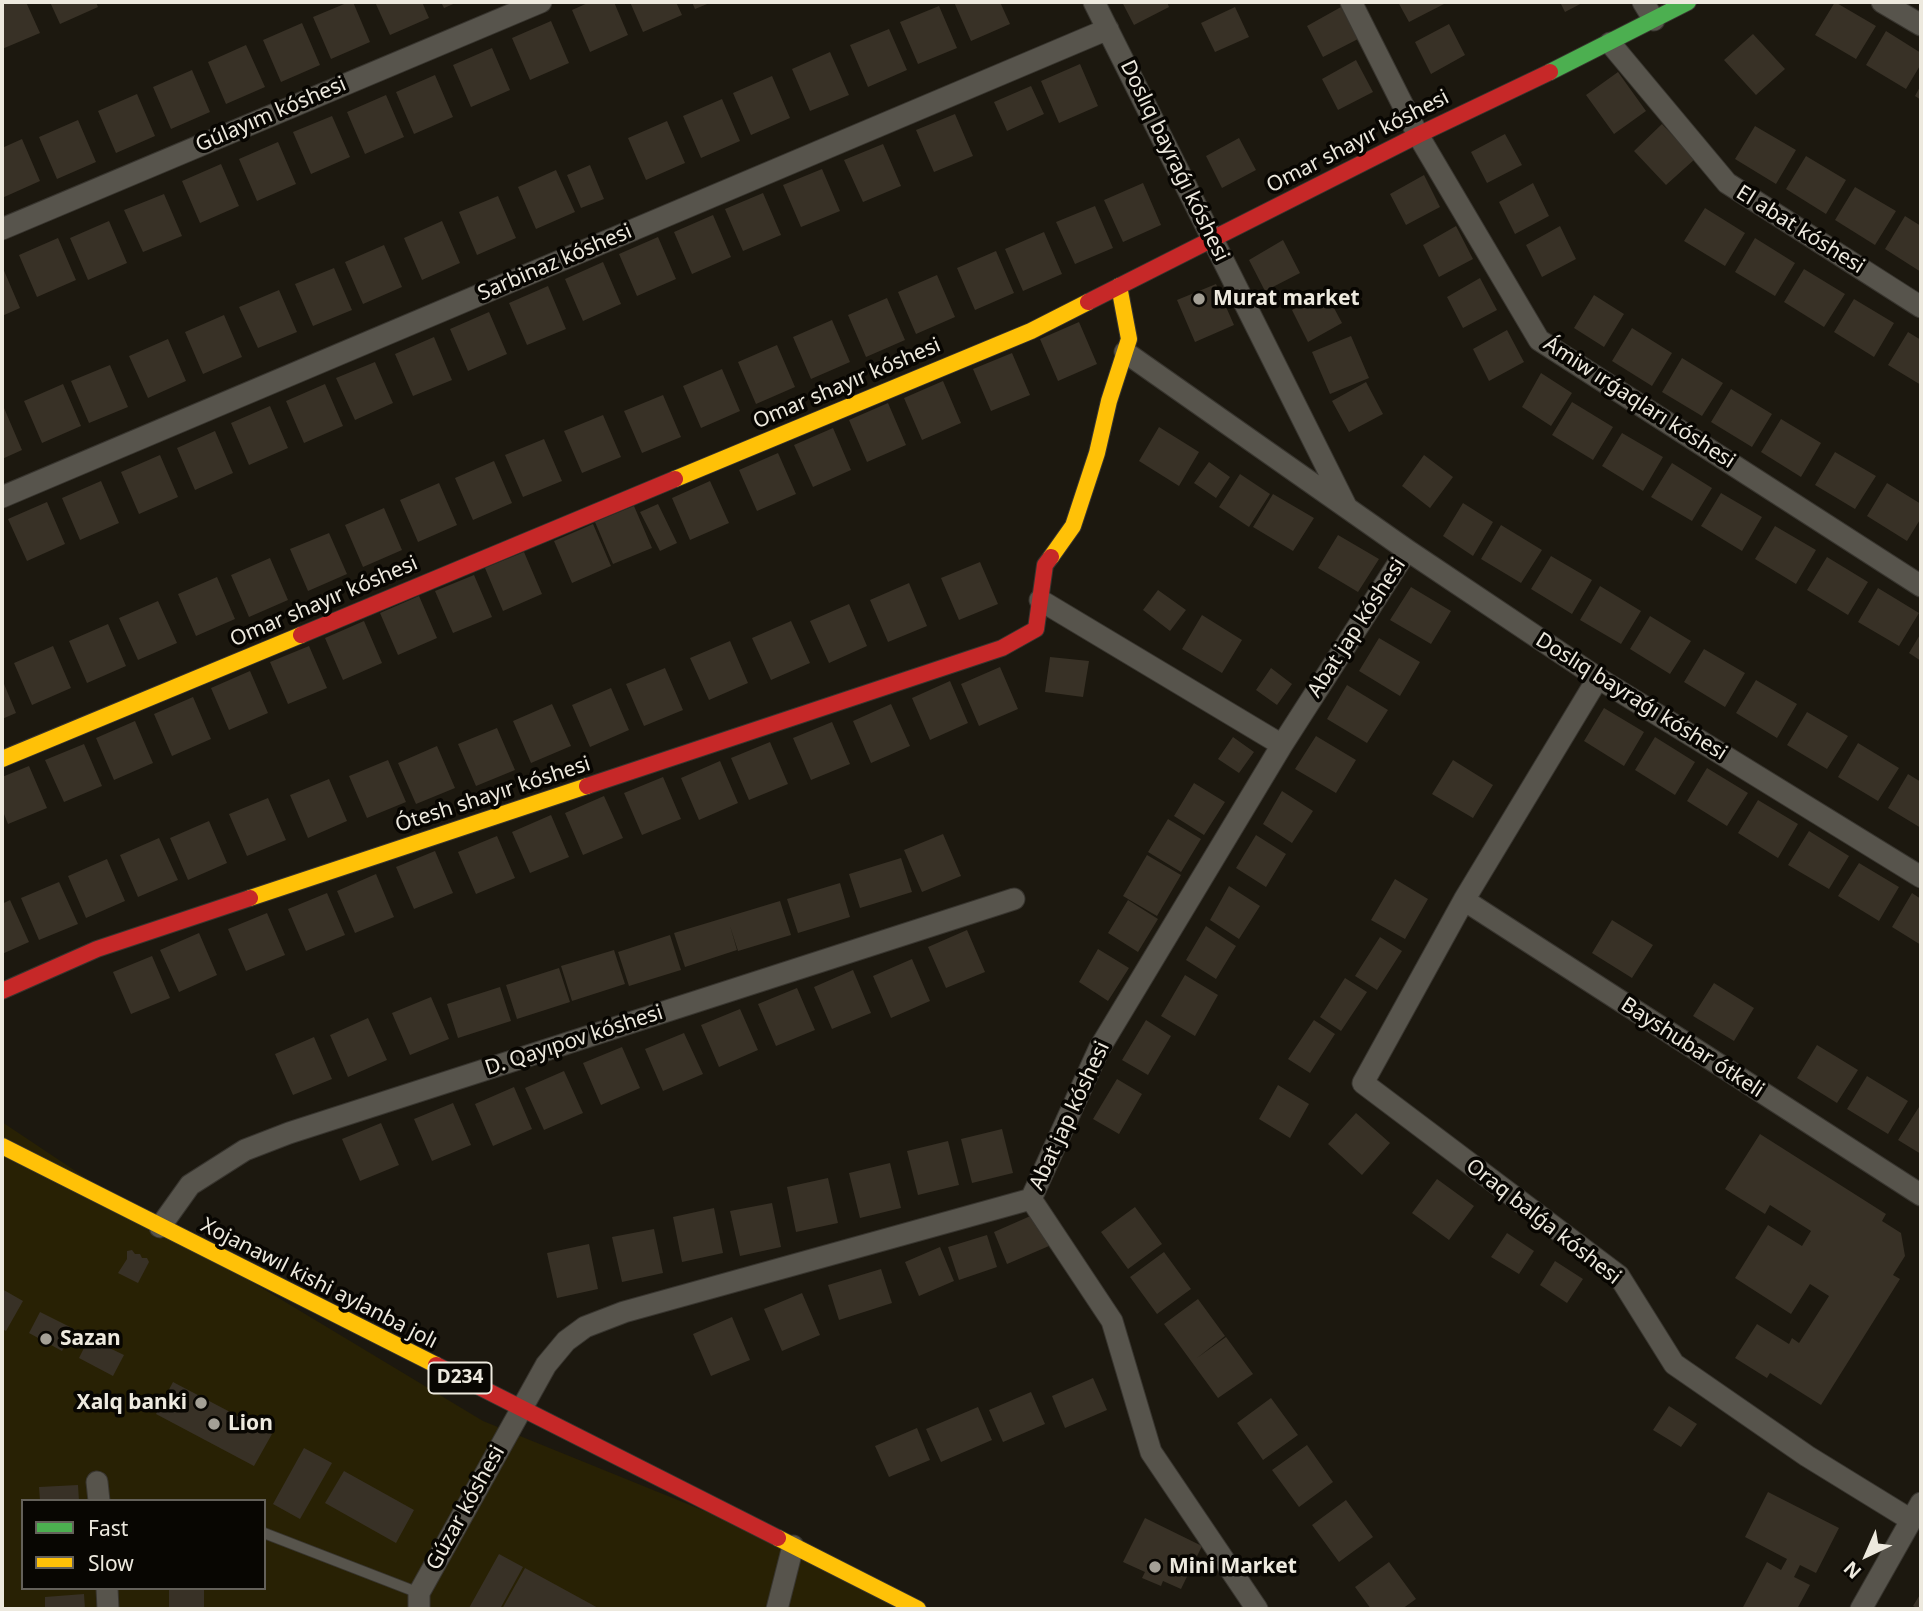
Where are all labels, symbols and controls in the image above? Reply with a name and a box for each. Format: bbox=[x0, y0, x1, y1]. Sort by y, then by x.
street label: Doslıq bayraǵı kóshesi bbox=[1114, 56, 1234, 266]
street label: Gúlayım kóshesi bbox=[192, 72, 350, 158]
street label: Omar shayır kóshesi bbox=[1263, 85, 1453, 199]
street label: El abat kóshesi bbox=[1731, 181, 1869, 279]
street label: Sarbinaz kóshesi bbox=[474, 219, 636, 307]
place label: Murat market bbox=[1213, 286, 1360, 312]
marker: Murat market bbox=[1191, 291, 1207, 307]
street label: Ámiw ırǵaqları kóshesi bbox=[1539, 332, 1739, 474]
street label: Omar shayır kóshesi bbox=[749, 333, 945, 435]
street label: Omar shayır kóshesi bbox=[226, 551, 422, 653]
street label: Abat jap kóshesi bbox=[1303, 554, 1411, 702]
street label: Doslıq bayraǵı kóshesi bbox=[1531, 628, 1731, 766]
street label: Ótesh shayır kóshesi bbox=[392, 752, 594, 838]
street label: Bayshubar ótkeli bbox=[1616, 992, 1768, 1104]
street label: D. Qayıpov kóshesi bbox=[482, 1000, 666, 1082]
street label: Abat jap kóshesi bbox=[1025, 1038, 1115, 1194]
street label: Oraq balǵa kóshesi bbox=[1461, 1154, 1625, 1290]
street label: Xojanawıl kishi aylanba jolı bbox=[197, 1213, 441, 1355]
place label: Sazan bbox=[60, 1326, 121, 1352]
marker: Sazan bbox=[38, 1331, 54, 1347]
road number: D234 bbox=[428, 1362, 491, 1394]
place label: Xalq banki bbox=[77, 1390, 187, 1416]
marker: Xalq banki bbox=[193, 1395, 209, 1411]
place label: Lion bbox=[228, 1411, 273, 1437]
marker: Lion bbox=[206, 1416, 222, 1432]
street label: Gúzar kóshesi bbox=[421, 1441, 511, 1575]
legend bbox=[21, 1499, 266, 1590]
text: Fast bbox=[88, 1514, 128, 1542]
north arrow bbox=[1832, 1520, 1902, 1590]
text: Slow bbox=[88, 1549, 134, 1577]
place label: Mini Market bbox=[1169, 1554, 1297, 1580]
text: N bbox=[1838, 1555, 1867, 1585]
marker: Mini Market bbox=[1147, 1559, 1163, 1575]

